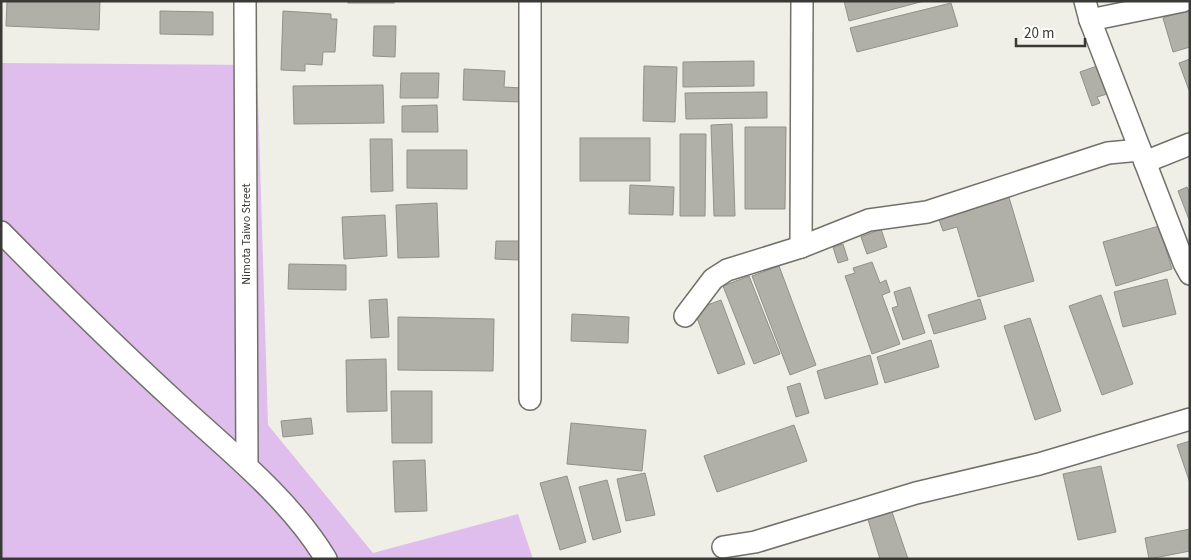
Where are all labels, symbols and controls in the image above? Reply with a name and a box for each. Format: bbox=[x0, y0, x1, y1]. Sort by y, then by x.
scale bar bbox=[1016, 15, 1085, 47]
text: 20 m bbox=[1024, 23, 1054, 44]
street label: Nimota Taiwo Street bbox=[238, 183, 255, 285]

